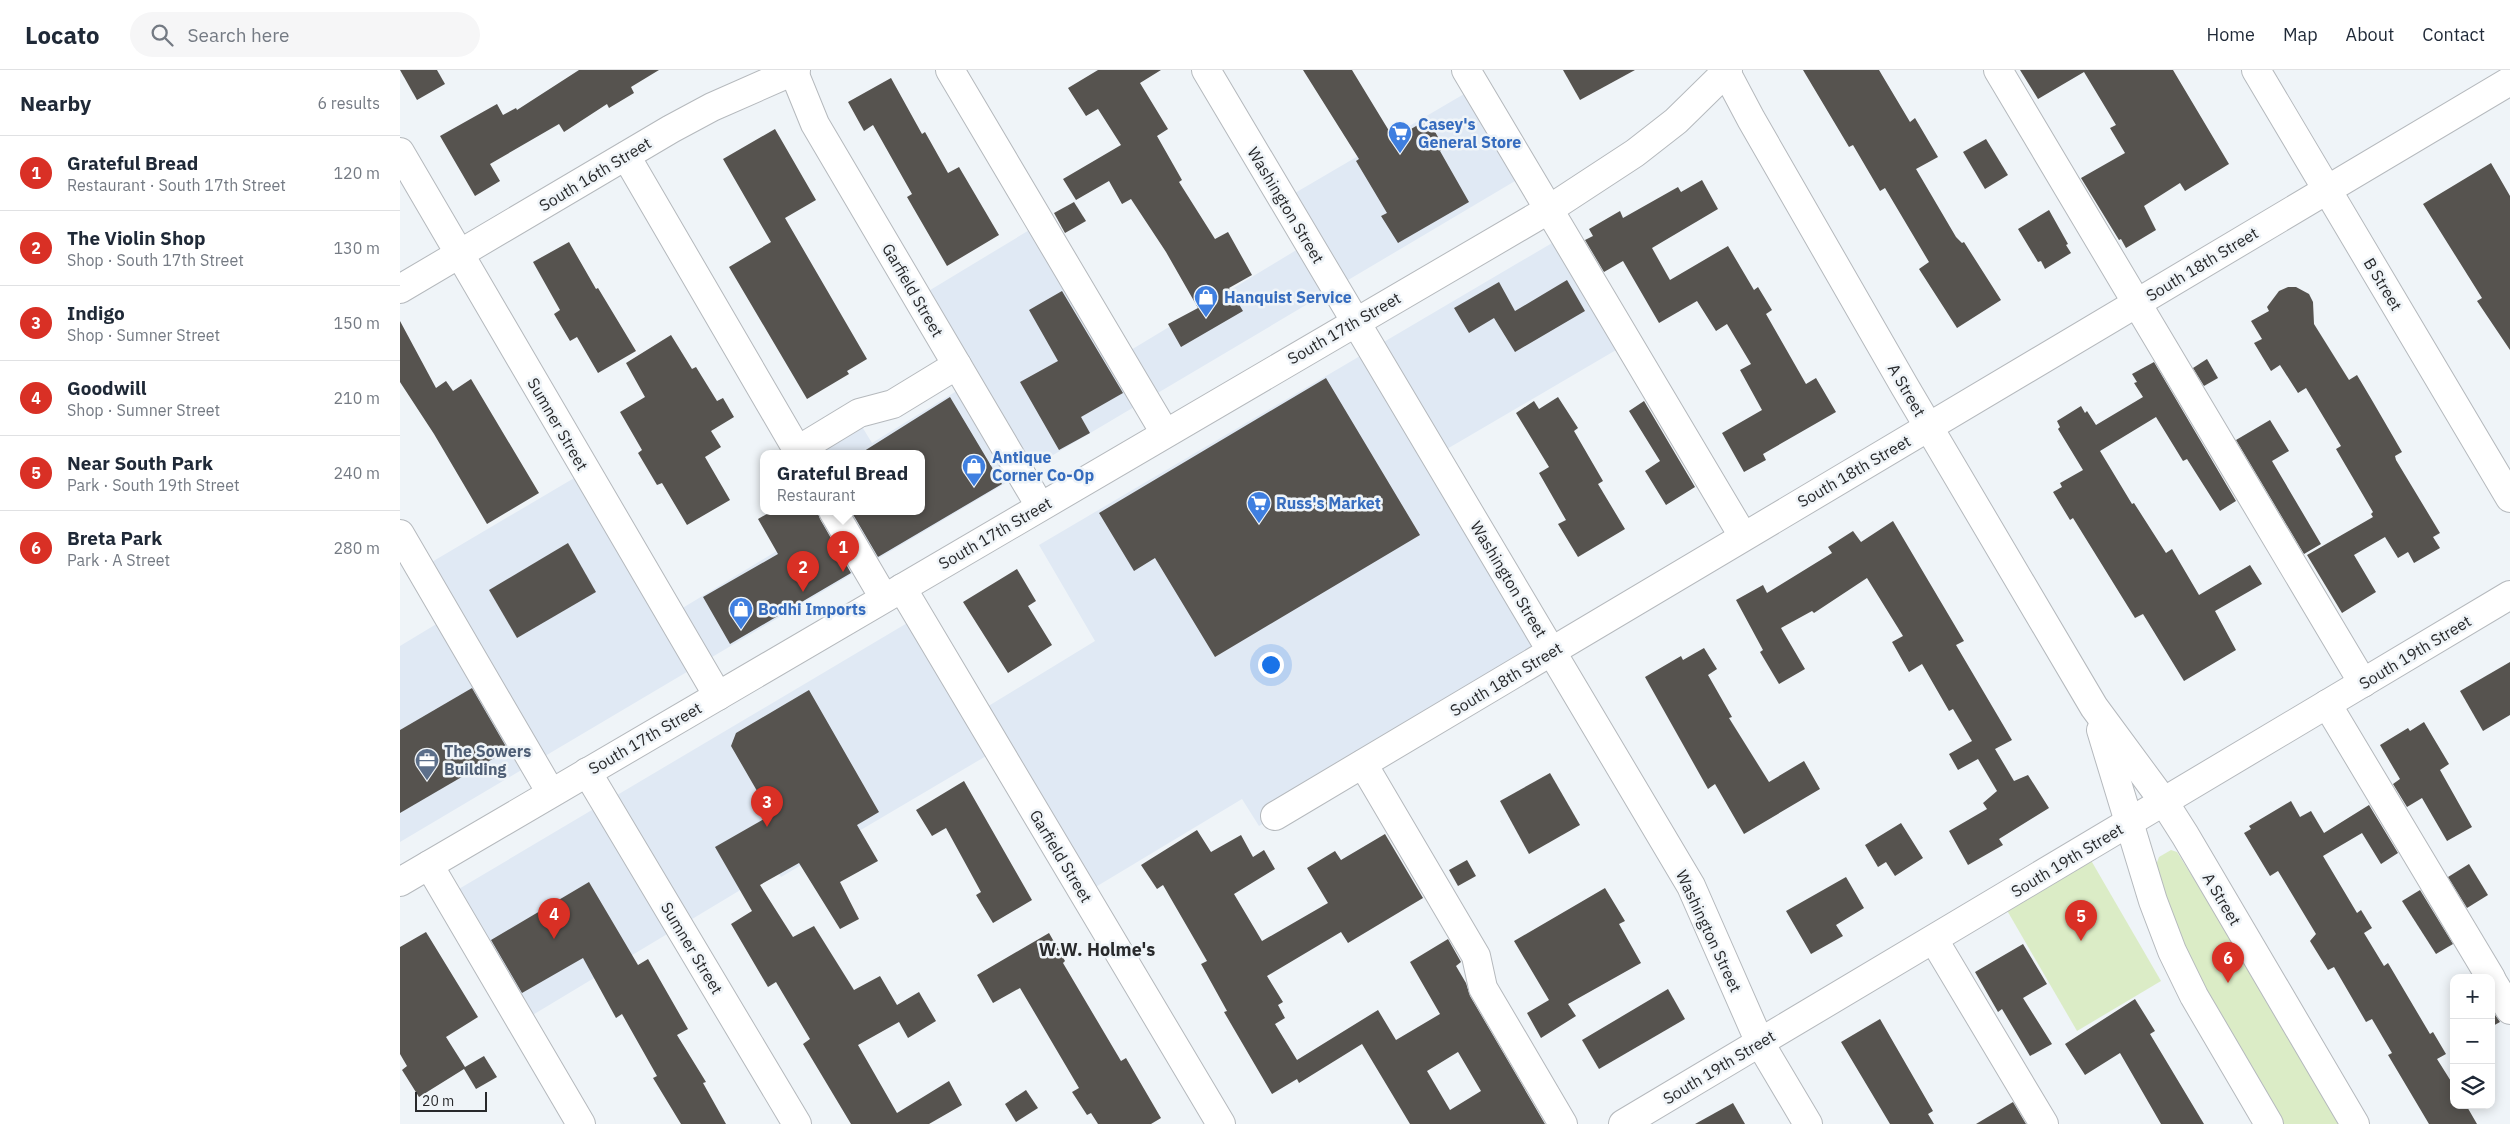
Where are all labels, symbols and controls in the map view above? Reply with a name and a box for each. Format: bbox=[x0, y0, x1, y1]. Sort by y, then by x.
search box bbox=[130, 12, 480, 57]
text: Locato bbox=[25, 19, 100, 51]
icon: search bbox=[148, 21, 176, 49]
text: Search here bbox=[188, 23, 289, 47]
text: Home bbox=[2207, 23, 2255, 46]
text: Map bbox=[2283, 23, 2318, 46]
text: About bbox=[2346, 23, 2394, 46]
text: Contact bbox=[2422, 23, 2485, 46]
text: Nearby bbox=[20, 89, 91, 117]
text: 6 results bbox=[317, 93, 380, 113]
place label: Casey's General Store bbox=[1418, 114, 1521, 152]
supermarket icon: Casey's General Store bbox=[1387, 120, 1413, 154]
street label: South 16th Street bbox=[535, 133, 655, 215]
street label: Washington Street bbox=[1243, 143, 1329, 267]
text: Grateful Bread bbox=[67, 151, 198, 175]
text: 1 bbox=[31, 163, 41, 183]
text: 120 m bbox=[333, 163, 380, 183]
text: Restaurant · South 17th Street bbox=[67, 175, 286, 195]
street label: South 18th Street bbox=[2142, 223, 2262, 305]
text: The Violin Shop bbox=[67, 226, 206, 250]
text: 2 bbox=[31, 238, 41, 258]
text: 130 m bbox=[333, 238, 380, 258]
street label: Garfield Street bbox=[878, 240, 948, 340]
text: Shop · South 17th Street bbox=[67, 250, 244, 270]
street label: B Street bbox=[2359, 254, 2407, 314]
shop icon: Hanquist Service bbox=[1193, 284, 1219, 318]
place label: Hanquist Service bbox=[1224, 287, 1352, 307]
street label: South 17th Street bbox=[1284, 287, 1404, 369]
text: Indigo bbox=[67, 301, 125, 325]
text: 3 bbox=[31, 313, 41, 333]
text: 150 m bbox=[333, 313, 380, 333]
text: Shop · Sumner Street bbox=[67, 325, 220, 345]
street label: A Street bbox=[1884, 360, 1930, 420]
street label: Sumner Street bbox=[523, 374, 593, 474]
text: Goodwill bbox=[67, 376, 146, 400]
text: 4 bbox=[31, 388, 41, 408]
text: 210 m bbox=[333, 388, 380, 408]
text: Shop · Sumner Street bbox=[67, 400, 220, 420]
street label: South 18th Street bbox=[1794, 430, 1914, 512]
place label: Antique Corner Co-Op bbox=[992, 447, 1094, 485]
popup bbox=[760, 450, 925, 515]
text: Near South Park bbox=[67, 451, 213, 475]
shop icon: Antique Corner Co-Op bbox=[961, 453, 987, 487]
text: Grateful Bread bbox=[777, 461, 908, 485]
text: 5 bbox=[31, 463, 41, 483]
text: 240 m bbox=[333, 463, 380, 483]
text: Park · South 19th Street bbox=[67, 475, 240, 495]
text: Restaurant bbox=[777, 485, 856, 505]
supermarket icon: Russ's Market bbox=[1246, 490, 1272, 524]
street label: South 17th Street bbox=[935, 492, 1055, 574]
place label: Russ's Market bbox=[1276, 493, 1381, 513]
street label: Washington Street bbox=[1466, 517, 1552, 641]
text: Breta Park bbox=[67, 526, 162, 550]
pin: 1 bbox=[827, 531, 859, 572]
text: 6 bbox=[31, 538, 41, 558]
text: 280 m bbox=[333, 538, 380, 558]
text: Park · A Street bbox=[67, 550, 170, 570]
pin: 2 bbox=[787, 551, 819, 592]
shop icon: Bodhi Imports bbox=[728, 596, 754, 630]
place label: Bodhi Imports bbox=[758, 599, 866, 619]
street label: South 19th Street bbox=[2355, 611, 2475, 693]
street label: South 18th Street bbox=[1446, 638, 1566, 720]
your location bbox=[1258, 652, 1284, 678]
street label: South 17th Street bbox=[585, 697, 705, 779]
place label: The Sowers Building bbox=[444, 741, 531, 779]
office icon: The Sowers Building bbox=[414, 747, 440, 781]
pin: 3 bbox=[751, 786, 783, 827]
street label: Garfield Street bbox=[1025, 806, 1097, 906]
street label: South 19th Street bbox=[2007, 819, 2127, 901]
street label: Washington Street bbox=[1672, 867, 1746, 995]
street label: A Street bbox=[2199, 869, 2245, 929]
pin: 4 bbox=[538, 898, 570, 939]
street label: Sumner Street bbox=[657, 898, 727, 998]
pin: 5 bbox=[2065, 900, 2097, 941]
district label: W.W. Holme's bbox=[1039, 938, 1155, 961]
pin: 6 bbox=[2212, 942, 2244, 983]
map controls bbox=[2450, 974, 2495, 1109]
button: + bbox=[2450, 974, 2495, 1019]
button: − bbox=[2450, 1019, 2495, 1064]
street label: South 19th Street bbox=[1659, 1026, 1779, 1108]
button: layers bbox=[2450, 1064, 2495, 1109]
scale bar bbox=[415, 1089, 488, 1112]
text: 20 m bbox=[422, 1092, 454, 1110]

